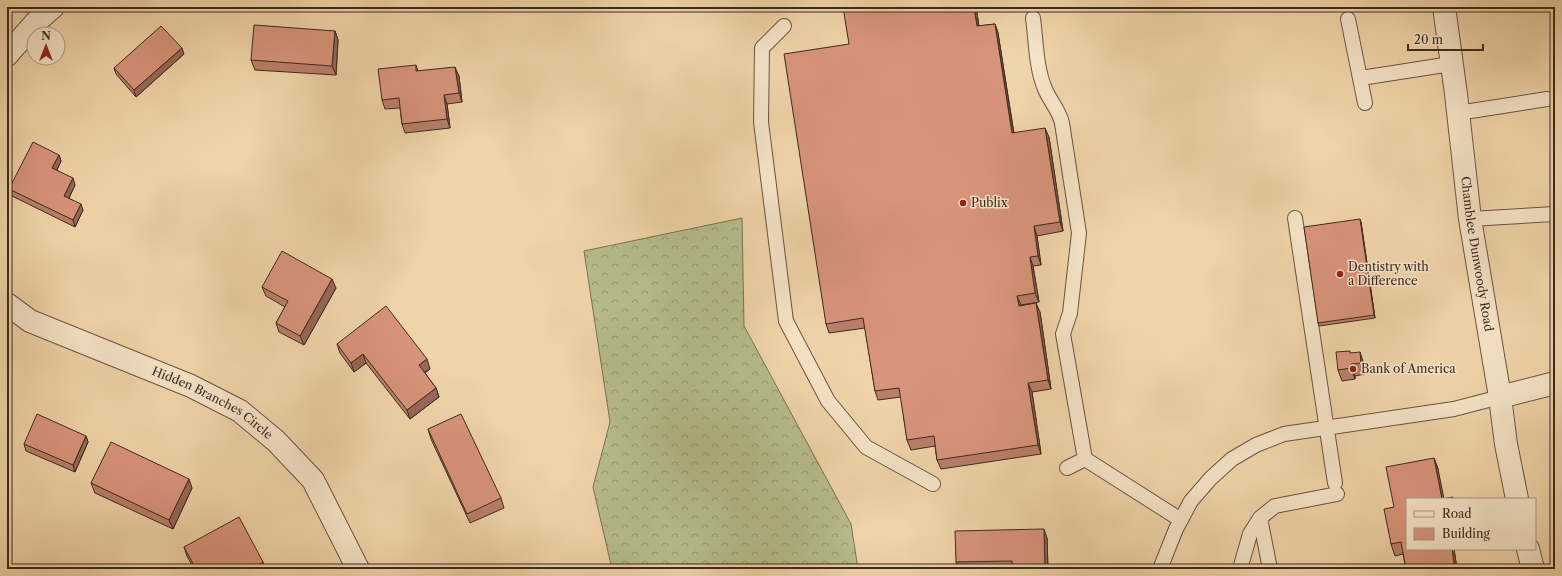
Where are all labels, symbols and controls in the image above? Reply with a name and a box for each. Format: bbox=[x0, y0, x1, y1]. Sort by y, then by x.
north arrow bbox=[26, 26, 66, 66]
scale bar bbox=[1408, 26, 1483, 52]
text: N bbox=[41, 29, 51, 43]
text: 20 m bbox=[1414, 32, 1443, 47]
street label: Chamblee Dunwoody Road bbox=[1458, 175, 1497, 333]
place label: Publix bbox=[971, 195, 1008, 210]
marker: Publix bbox=[958, 198, 968, 208]
place label: Dentistry with a Difference bbox=[1348, 259, 1429, 288]
marker: Dentistry with a Difference bbox=[1335, 269, 1345, 279]
place label: Bank of America bbox=[1361, 361, 1456, 376]
street label: Hidden Branches Circle bbox=[150, 363, 276, 442]
marker: Bank of America bbox=[1348, 364, 1358, 374]
legend bbox=[1406, 498, 1536, 550]
text: Road bbox=[1442, 506, 1472, 521]
text: Building bbox=[1442, 526, 1490, 541]

